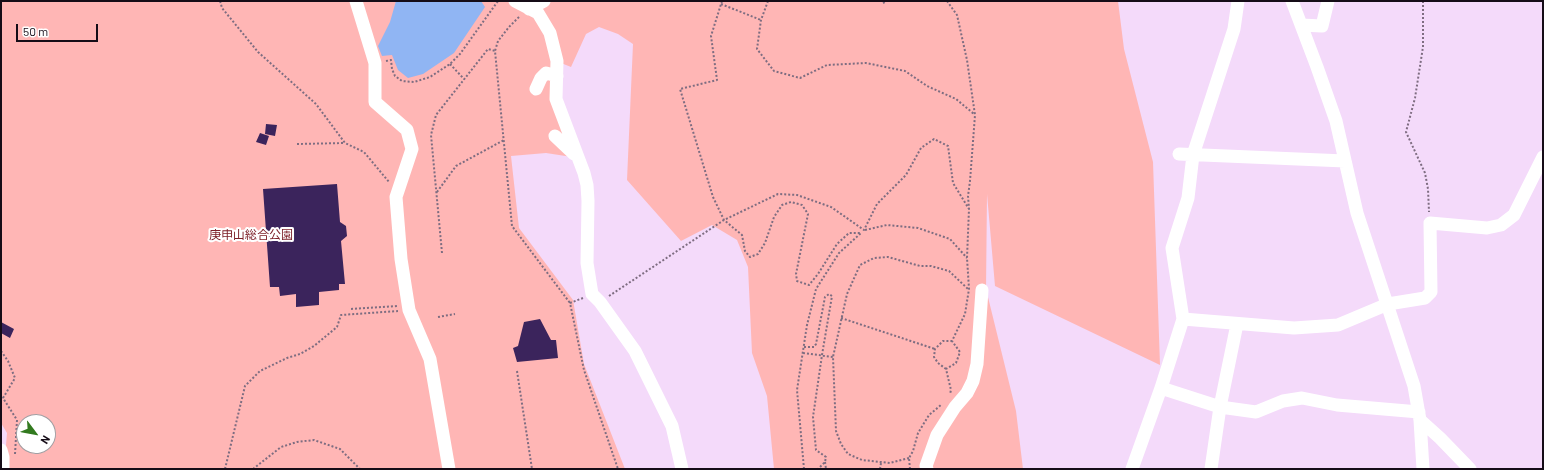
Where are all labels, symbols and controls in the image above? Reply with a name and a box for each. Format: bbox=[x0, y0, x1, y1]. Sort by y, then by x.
scale bar bbox=[18, 16, 100, 42]
text: 50 m bbox=[23, 24, 48, 38]
park label: 庚申山総合公園 bbox=[209, 228, 293, 242]
north arrow bbox=[16, 414, 56, 454]
text: N bbox=[38, 434, 53, 447]

